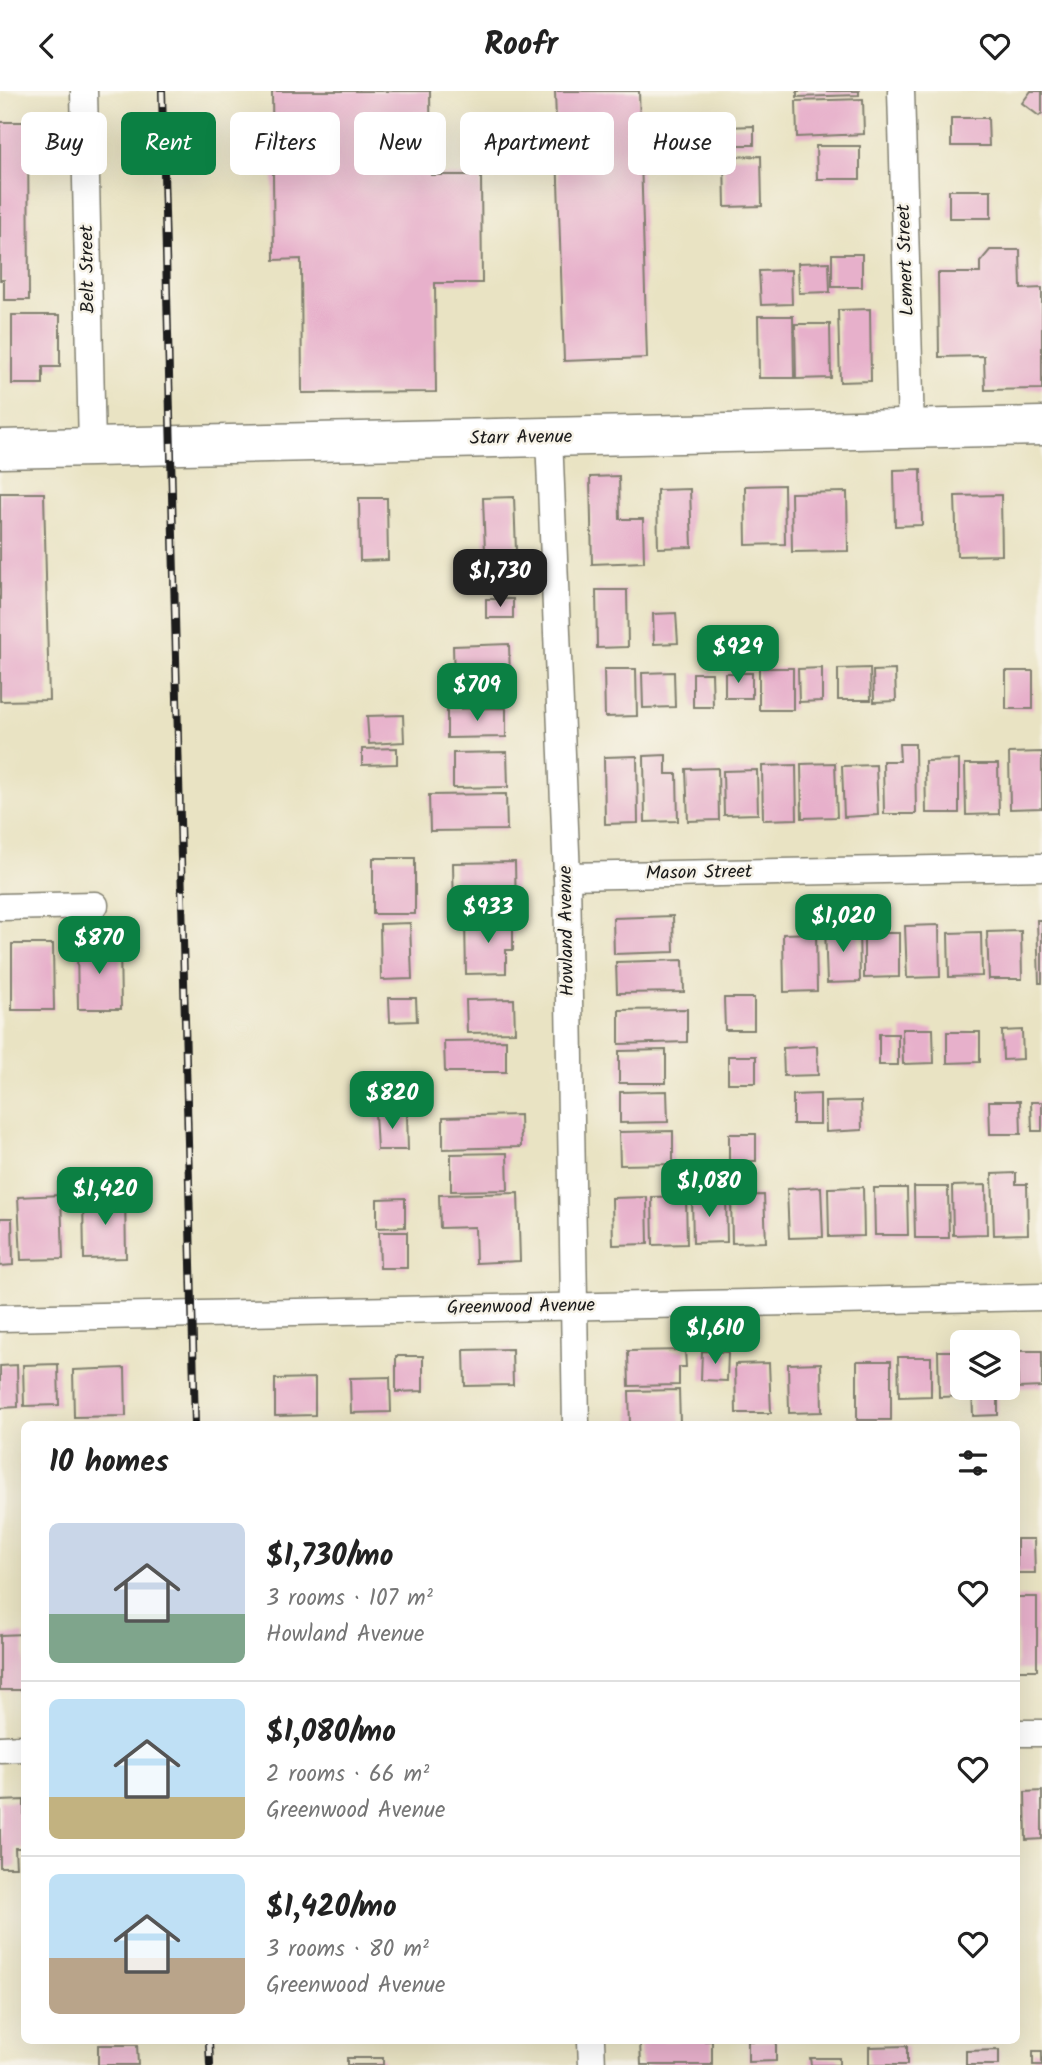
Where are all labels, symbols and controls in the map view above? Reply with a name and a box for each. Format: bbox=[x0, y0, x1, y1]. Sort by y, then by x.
text: Roofr bbox=[484, 20, 558, 71]
icon: back bbox=[28, 27, 66, 65]
icon: heart bbox=[976, 27, 1014, 65]
chip: Buy bbox=[21, 112, 107, 175]
chip: Rent bbox=[121, 112, 216, 175]
chip: Filters bbox=[230, 112, 340, 175]
chip: New bbox=[354, 112, 446, 175]
chip: Apartment bbox=[460, 112, 614, 175]
chip: House bbox=[628, 112, 736, 175]
street label: Lemert Street bbox=[889, 203, 923, 317]
street label: Belt Street bbox=[72, 224, 104, 313]
street label: Starr Avenue bbox=[469, 422, 573, 454]
pin: $1,730 bbox=[443, 549, 557, 609]
text: $1,730 bbox=[469, 554, 531, 590]
pin: $929 bbox=[697, 625, 779, 685]
text: $929 bbox=[713, 630, 763, 666]
pin: $709 bbox=[436, 663, 518, 723]
text: $709 bbox=[453, 668, 501, 704]
street label: Mason Street bbox=[645, 857, 753, 889]
street label: Howland Avenue bbox=[551, 865, 583, 997]
pin: $933 bbox=[447, 885, 529, 945]
text: $933 bbox=[463, 890, 513, 926]
pin: $1,020 bbox=[786, 895, 900, 954]
text: $1,020 bbox=[811, 899, 875, 935]
pin: $870 bbox=[58, 917, 140, 976]
text: $870 bbox=[74, 921, 124, 957]
pin: $820 bbox=[351, 1072, 433, 1131]
text: $820 bbox=[366, 1076, 418, 1112]
pin: $1,080 bbox=[652, 1159, 766, 1219]
text: $1,080 bbox=[677, 1164, 741, 1200]
pin: $1,420 bbox=[48, 1167, 162, 1227]
text: $1,420 bbox=[73, 1172, 137, 1208]
street label: Greenwood Avenue bbox=[447, 1291, 596, 1323]
pin: $1,610 bbox=[658, 1307, 772, 1366]
text: $1,610 bbox=[686, 1311, 744, 1347]
map controls bbox=[950, 1330, 1020, 1400]
button: layers bbox=[950, 1330, 1020, 1400]
text: 10 homes bbox=[49, 1439, 169, 1487]
icon: filters bbox=[954, 1444, 992, 1482]
text: $1,730/mo bbox=[266, 1533, 393, 1581]
icon: home bbox=[105, 1551, 189, 1635]
icon: heart bbox=[954, 1574, 992, 1612]
text: 3 rooms · 107 m² bbox=[266, 1581, 433, 1617]
text: Howland Avenue bbox=[266, 1617, 424, 1653]
text: $1,080/mo bbox=[266, 1709, 396, 1757]
icon: home bbox=[105, 1727, 189, 1811]
icon: heart bbox=[954, 1750, 992, 1788]
text: 2 rooms · 66 m² bbox=[266, 1757, 429, 1793]
text: Greenwood Avenue bbox=[266, 1793, 445, 1829]
text: $1,420/mo bbox=[266, 1884, 397, 1932]
icon: home bbox=[105, 1902, 189, 1986]
icon: heart bbox=[954, 1925, 992, 1963]
text: 3 rooms · 80 m² bbox=[266, 1932, 429, 1968]
text: Greenwood Avenue bbox=[266, 1968, 445, 2004]

